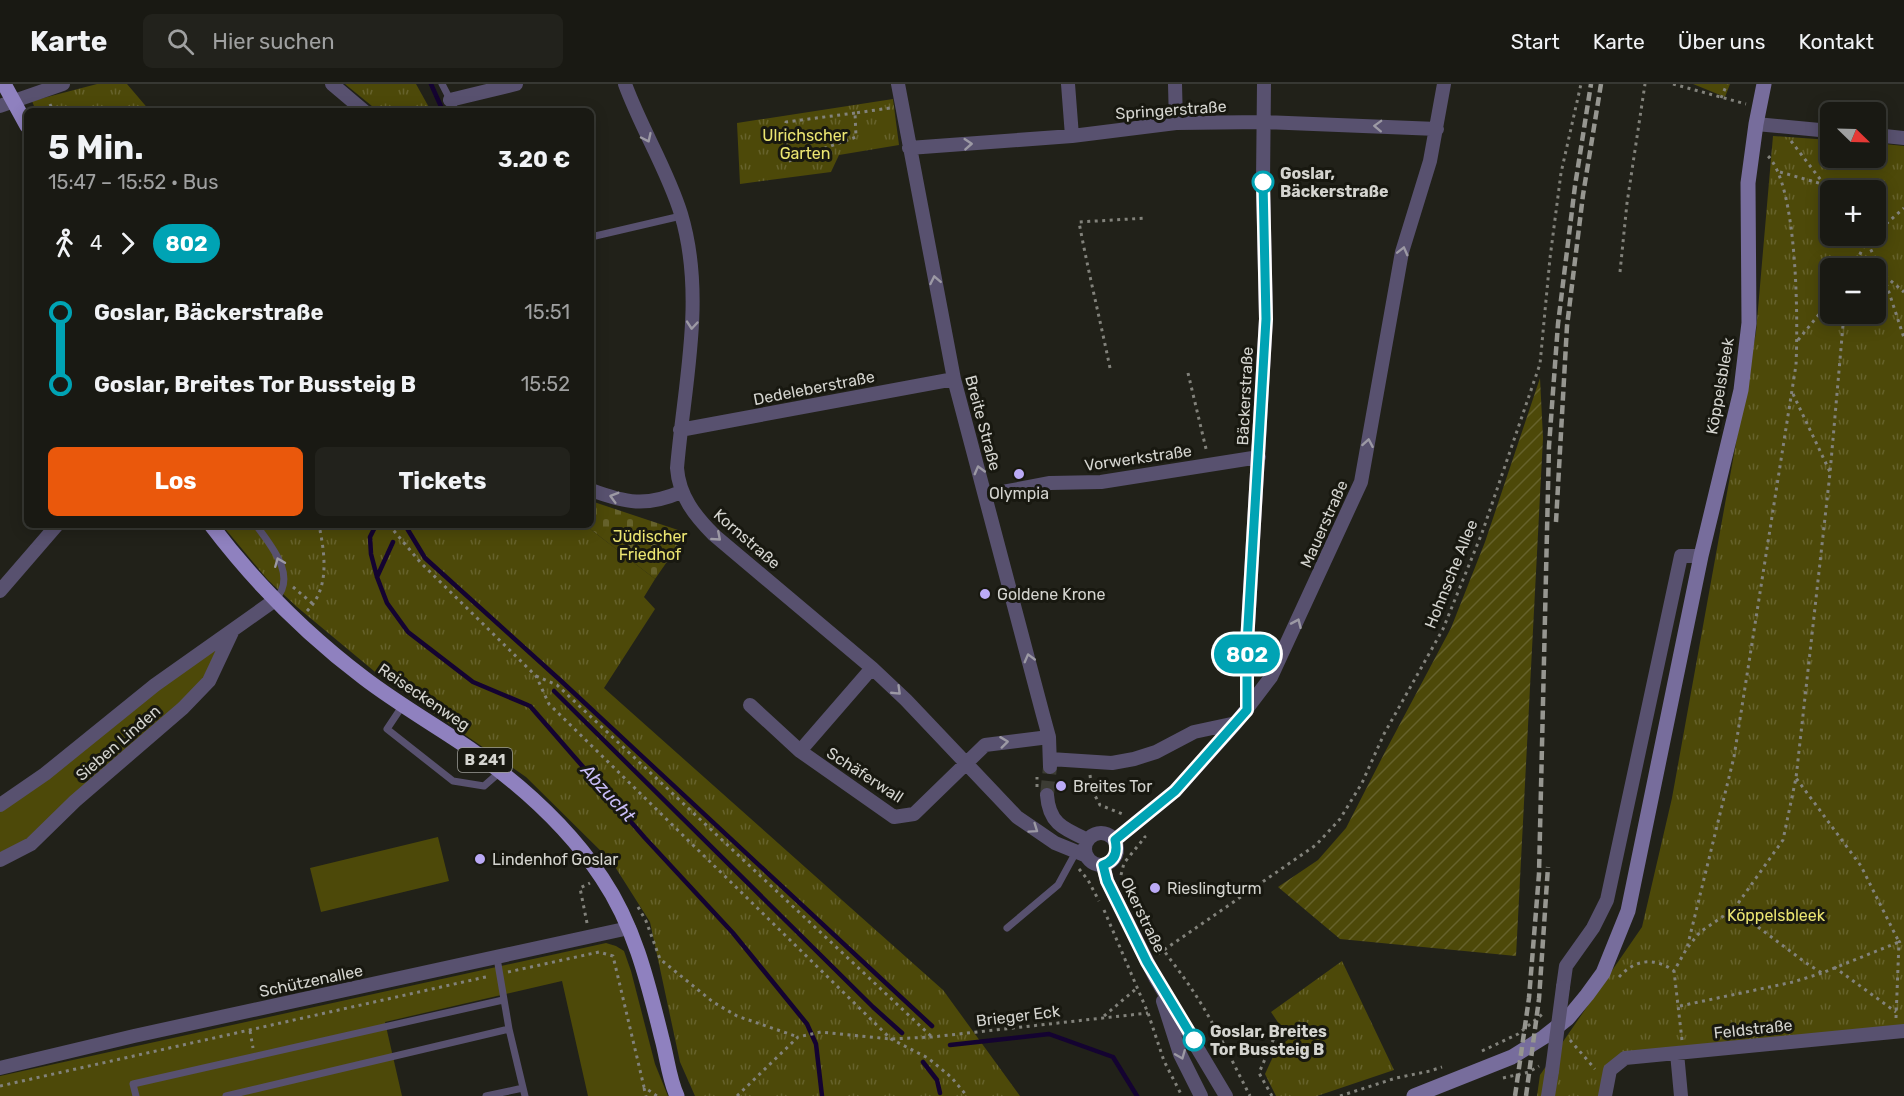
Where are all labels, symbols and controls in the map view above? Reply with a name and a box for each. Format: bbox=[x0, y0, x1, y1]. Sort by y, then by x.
search box bbox=[143, 14, 563, 68]
text: Karte bbox=[30, 25, 107, 58]
icon: search bbox=[164, 25, 197, 58]
text: Hier suchen bbox=[212, 28, 335, 55]
text: Start bbox=[1511, 29, 1560, 54]
text: Karte bbox=[1593, 29, 1645, 54]
text: Über uns bbox=[1678, 29, 1766, 54]
text: Kontakt bbox=[1799, 29, 1874, 54]
street label: Springerstraße bbox=[1115, 97, 1227, 123]
north arrow bbox=[1820, 102, 1886, 168]
map controls bbox=[1820, 102, 1886, 324]
one-way arrow bbox=[1374, 120, 1383, 133]
park label: Ulrichscher Garten bbox=[762, 126, 848, 163]
text: 5 Min. bbox=[48, 128, 144, 167]
one-way arrow bbox=[640, 132, 652, 143]
one-way arrow bbox=[963, 138, 972, 151]
text: 3.20 € bbox=[498, 146, 570, 173]
place label: Goslar, Bäckerstraße bbox=[1280, 164, 1388, 201]
text: 15:47 – 15:52 · Bus bbox=[48, 170, 218, 194]
marker: Goslar, Bäckerstraße bbox=[1252, 171, 1274, 193]
button: + bbox=[1820, 180, 1886, 246]
icon: walk bbox=[48, 227, 81, 260]
icon: forward bbox=[111, 227, 144, 260]
text: 4 bbox=[90, 231, 102, 255]
text: 802 bbox=[165, 231, 208, 256]
one-way arrow bbox=[1396, 246, 1409, 256]
button: − bbox=[1820, 258, 1886, 324]
one-way arrow bbox=[929, 275, 942, 285]
text: Goslar, Bäckerstraße bbox=[94, 299, 324, 326]
text: 15:51 bbox=[524, 300, 570, 324]
one-way arrow bbox=[685, 320, 698, 329]
street label: Köppelsbleek bbox=[1702, 335, 1738, 436]
street label: Bäckerstraße bbox=[1233, 346, 1257, 446]
street label: Dedeleberstraße bbox=[752, 367, 876, 409]
text: Goslar, Breites Tor Bussteig B bbox=[94, 371, 416, 398]
text: 15:52 bbox=[521, 372, 570, 396]
street label: Breite Straße bbox=[961, 373, 1005, 473]
one-way arrow bbox=[1361, 438, 1373, 447]
street label: Vorwerkstraße bbox=[1083, 441, 1193, 475]
button: Los bbox=[48, 447, 303, 516]
button: Tickets bbox=[315, 447, 570, 516]
one-way arrow bbox=[974, 465, 986, 475]
marker: Olympia bbox=[1012, 467, 1026, 481]
street label: Mauerstraße bbox=[1296, 477, 1352, 571]
place label: Olympia bbox=[989, 484, 1049, 503]
one-way arrow bbox=[609, 492, 620, 504]
street label: Kornstraße bbox=[710, 505, 784, 573]
street label: Hohnsche Allee bbox=[1421, 517, 1481, 631]
park label: Jüdischer Friedhof bbox=[613, 527, 687, 564]
one-way arrow bbox=[710, 530, 721, 541]
one-way arrow bbox=[273, 557, 286, 567]
place label: Goldene Krone bbox=[997, 585, 1105, 604]
marker: Goldene Krone bbox=[978, 587, 992, 601]
one-way arrow bbox=[1290, 618, 1302, 629]
line badge: 802 bbox=[1212, 634, 1282, 674]
text: 802 bbox=[1226, 642, 1268, 667]
one-way arrow bbox=[1023, 653, 1036, 663]
street label: Reiseckenweg bbox=[374, 659, 474, 735]
one-way arrow bbox=[889, 684, 900, 695]
street label: Sieben Linden bbox=[72, 701, 164, 785]
one-way arrow bbox=[999, 737, 1008, 749]
street label: Schäferwall bbox=[823, 743, 907, 807]
road number: B 241 bbox=[458, 748, 512, 772]
water label: Abzucht bbox=[576, 759, 640, 827]
place label: Breites Tor bbox=[1073, 777, 1152, 796]
marker: Breites Tor bbox=[1054, 779, 1068, 793]
one-way arrow bbox=[1028, 822, 1039, 833]
place label: Lindenhof Goslar bbox=[492, 850, 618, 869]
marker: Lindenhof Goslar bbox=[473, 852, 487, 866]
street label: Okerstraße bbox=[1117, 874, 1169, 956]
place label: Rieslingturm bbox=[1167, 879, 1262, 898]
marker: Rieslingturm bbox=[1148, 881, 1162, 895]
park label: Köppelsbleek bbox=[1727, 906, 1826, 925]
street label: Schützenallee bbox=[257, 961, 365, 1001]
street label: Brieger Eck bbox=[975, 1001, 1062, 1031]
street label: Feldstraße bbox=[1713, 1015, 1793, 1043]
place label: Goslar, Breites Tor Bussteig B bbox=[1210, 1022, 1327, 1059]
marker: Goslar, Breites Tor Bussteig B bbox=[1183, 1029, 1205, 1051]
one-way arrow bbox=[1174, 1048, 1186, 1059]

